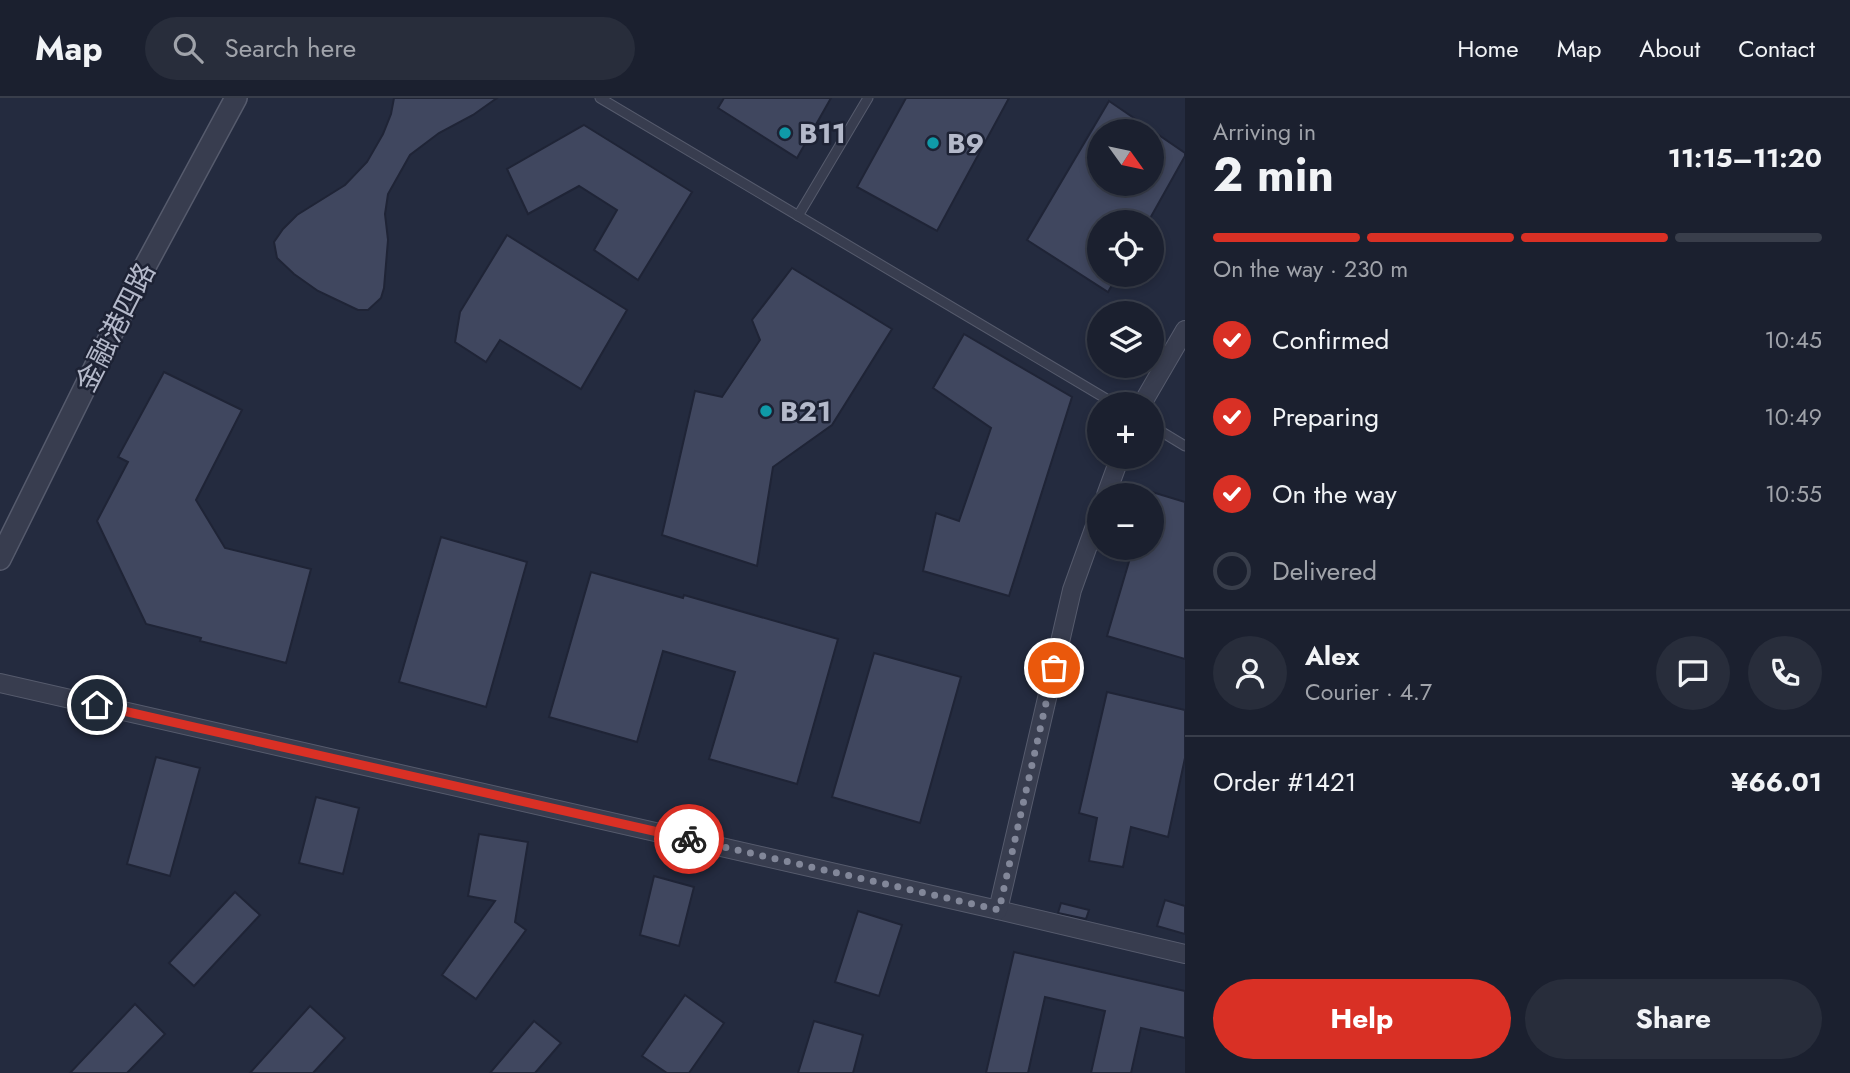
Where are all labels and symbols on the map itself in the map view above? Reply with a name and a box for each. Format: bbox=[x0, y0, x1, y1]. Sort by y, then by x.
place label: B11 bbox=[799, 113, 846, 154]
north arrow bbox=[1087, 119, 1164, 196]
place label: B9 bbox=[947, 123, 984, 164]
marker: B11 bbox=[777, 125, 793, 141]
marker: B9 bbox=[925, 135, 941, 151]
street label: 金融港四路 bbox=[65, 256, 165, 399]
place label: B21 bbox=[780, 391, 831, 432]
marker: B21 bbox=[758, 403, 774, 419]
pin bbox=[1024, 638, 1084, 698]
pin bbox=[67, 675, 127, 735]
courier bbox=[654, 804, 724, 874]

